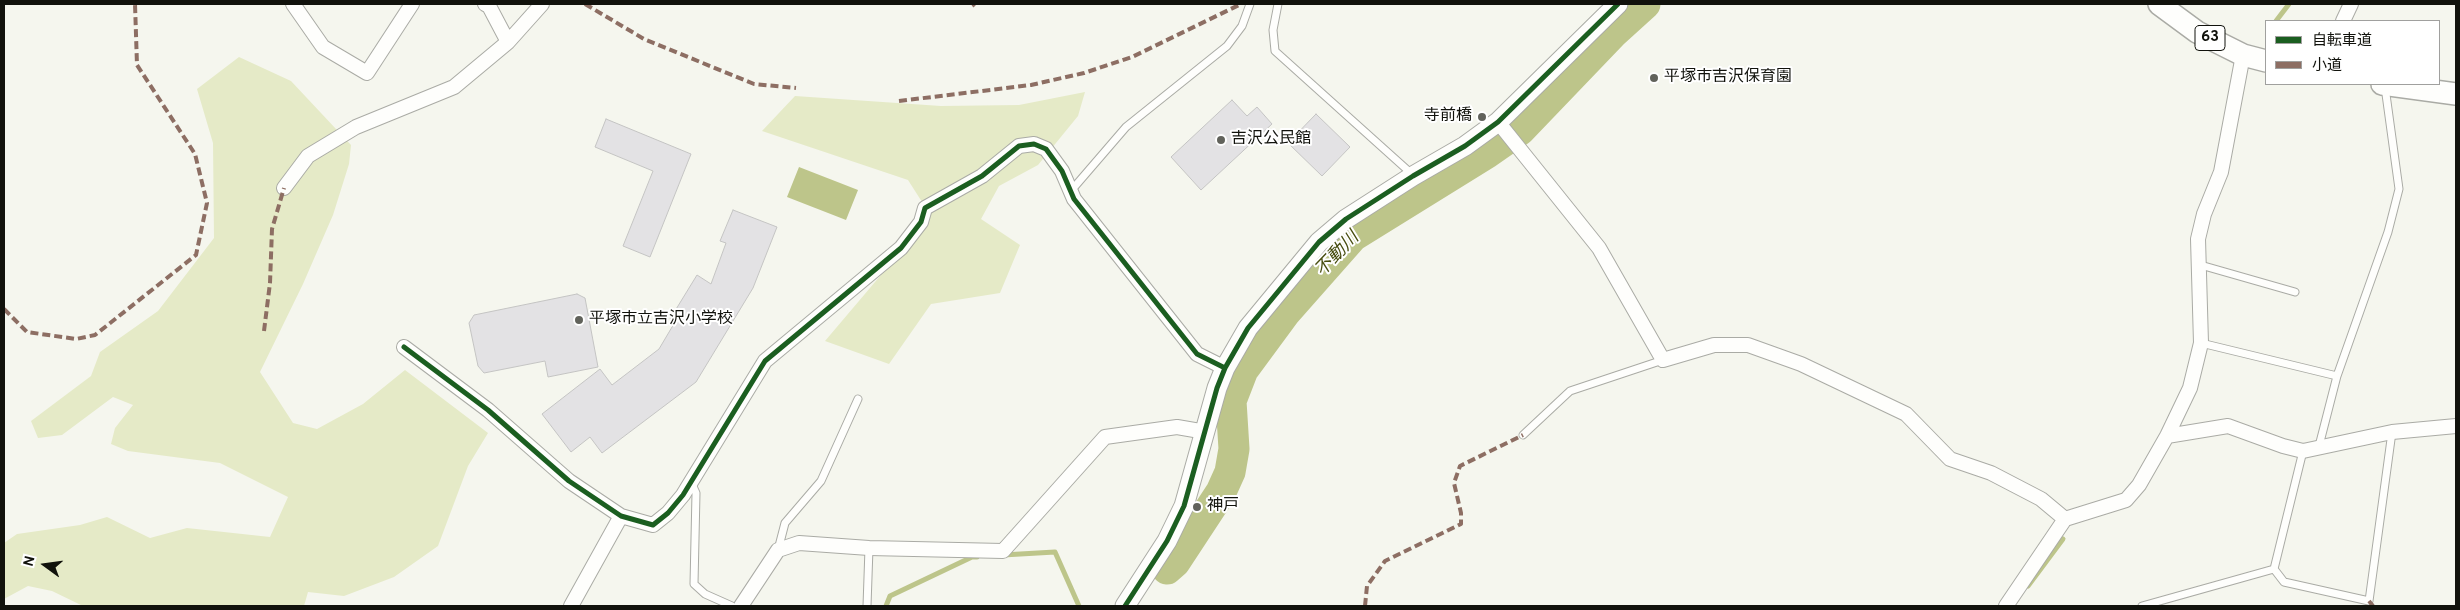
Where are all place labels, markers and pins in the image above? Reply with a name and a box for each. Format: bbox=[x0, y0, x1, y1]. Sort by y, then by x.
place label: 平塚市吉沢保育園 bbox=[1664, 68, 1792, 88]
marker: 平塚市吉沢保育園 bbox=[1648, 72, 1660, 84]
place label: 寺前橋 bbox=[1424, 107, 1472, 127]
marker: 寺前橋 bbox=[1476, 111, 1488, 123]
place label: 吉沢公民館 bbox=[1231, 130, 1311, 150]
marker: 吉沢公民館 bbox=[1215, 134, 1227, 146]
place label: 平塚市立吉沢小学校 bbox=[589, 310, 733, 330]
marker: 平塚市立吉沢小学校 bbox=[573, 314, 585, 326]
place label: 神戸 bbox=[1207, 497, 1239, 517]
marker: 神戸 bbox=[1191, 501, 1203, 513]

